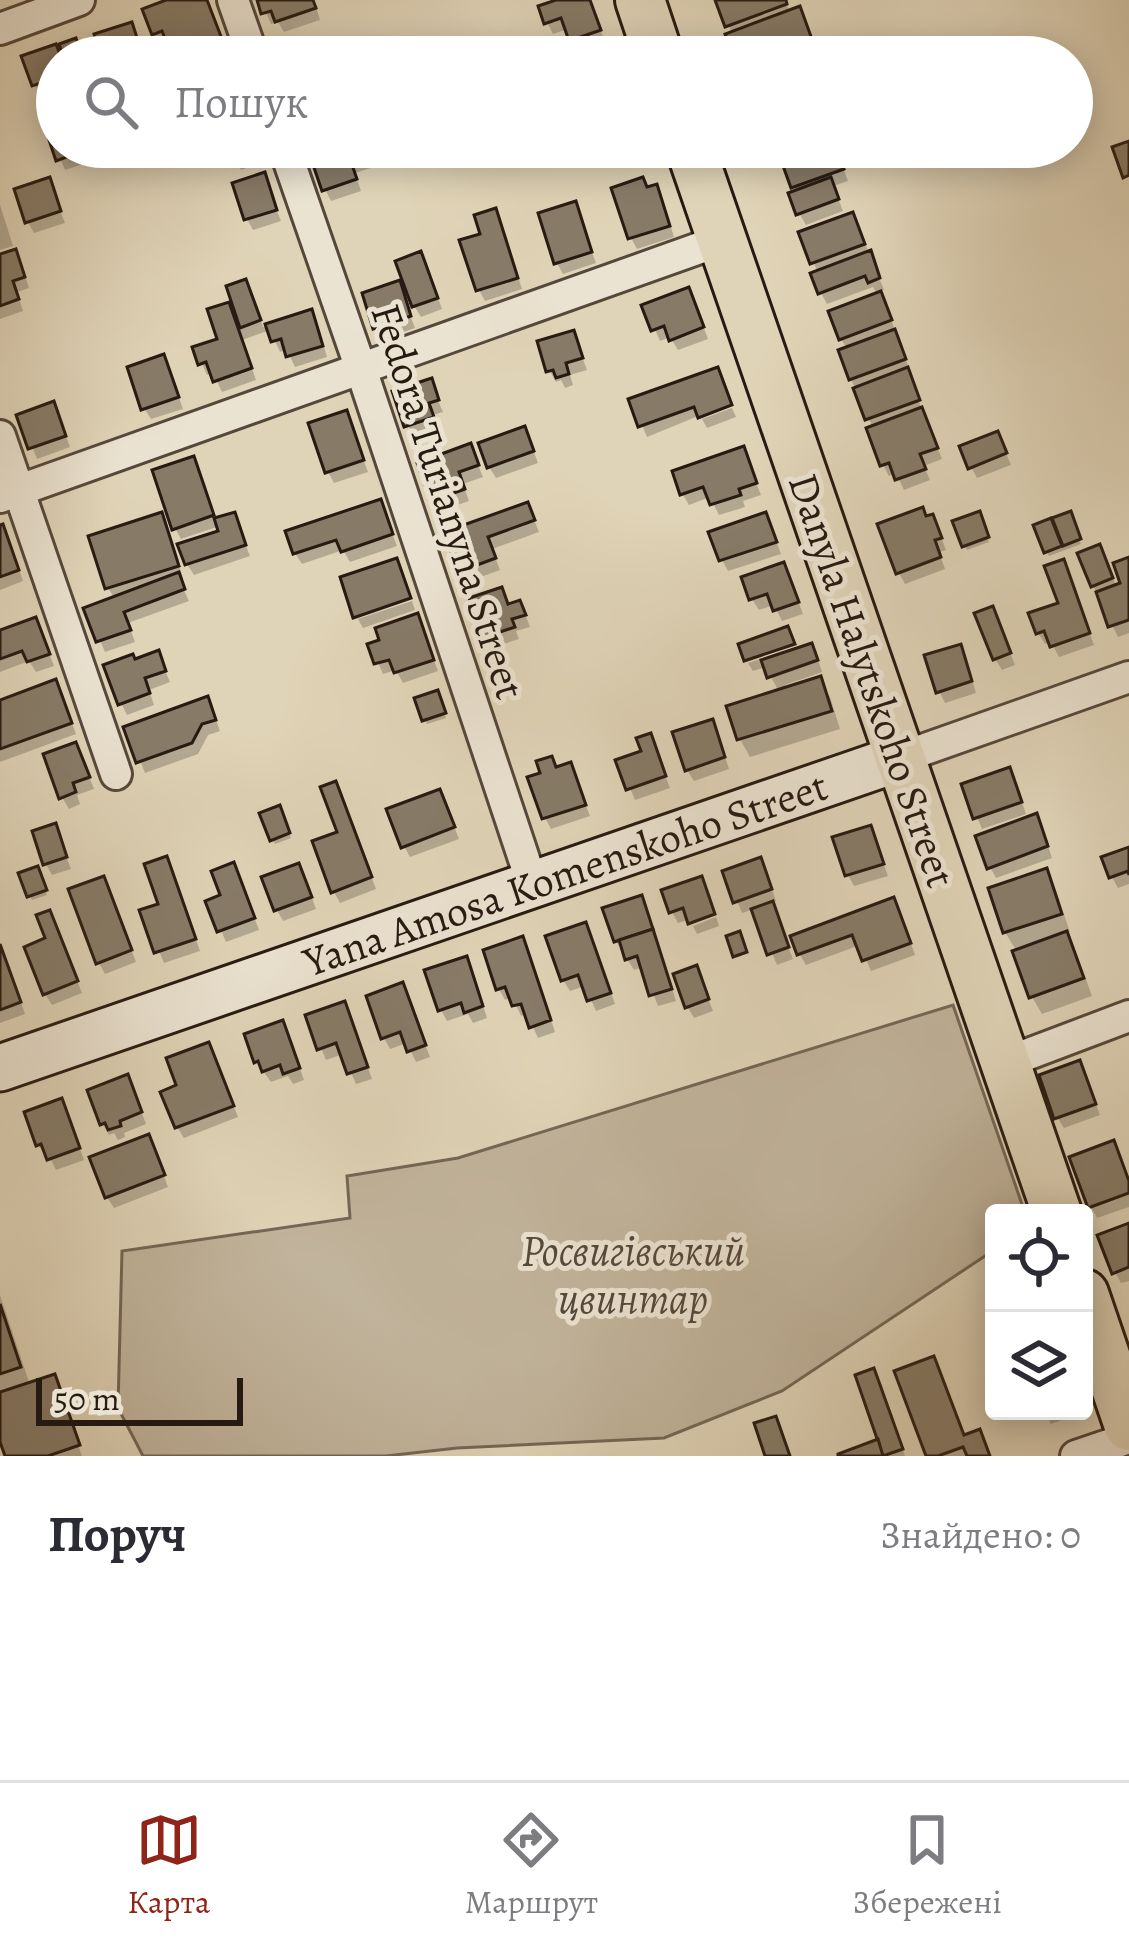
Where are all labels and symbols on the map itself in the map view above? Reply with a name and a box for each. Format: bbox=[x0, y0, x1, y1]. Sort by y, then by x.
street label: Fedora Turianyna Street bbox=[358, 296, 539, 706]
street label: Danyla Halytskoho Street bbox=[775, 466, 970, 895]
street label: Yana Amosa Komenskoho Street bbox=[295, 757, 835, 990]
park label: Росвигівський цвинтар bbox=[521, 1222, 745, 1327]
scale bar bbox=[36, 1372, 243, 1425]

